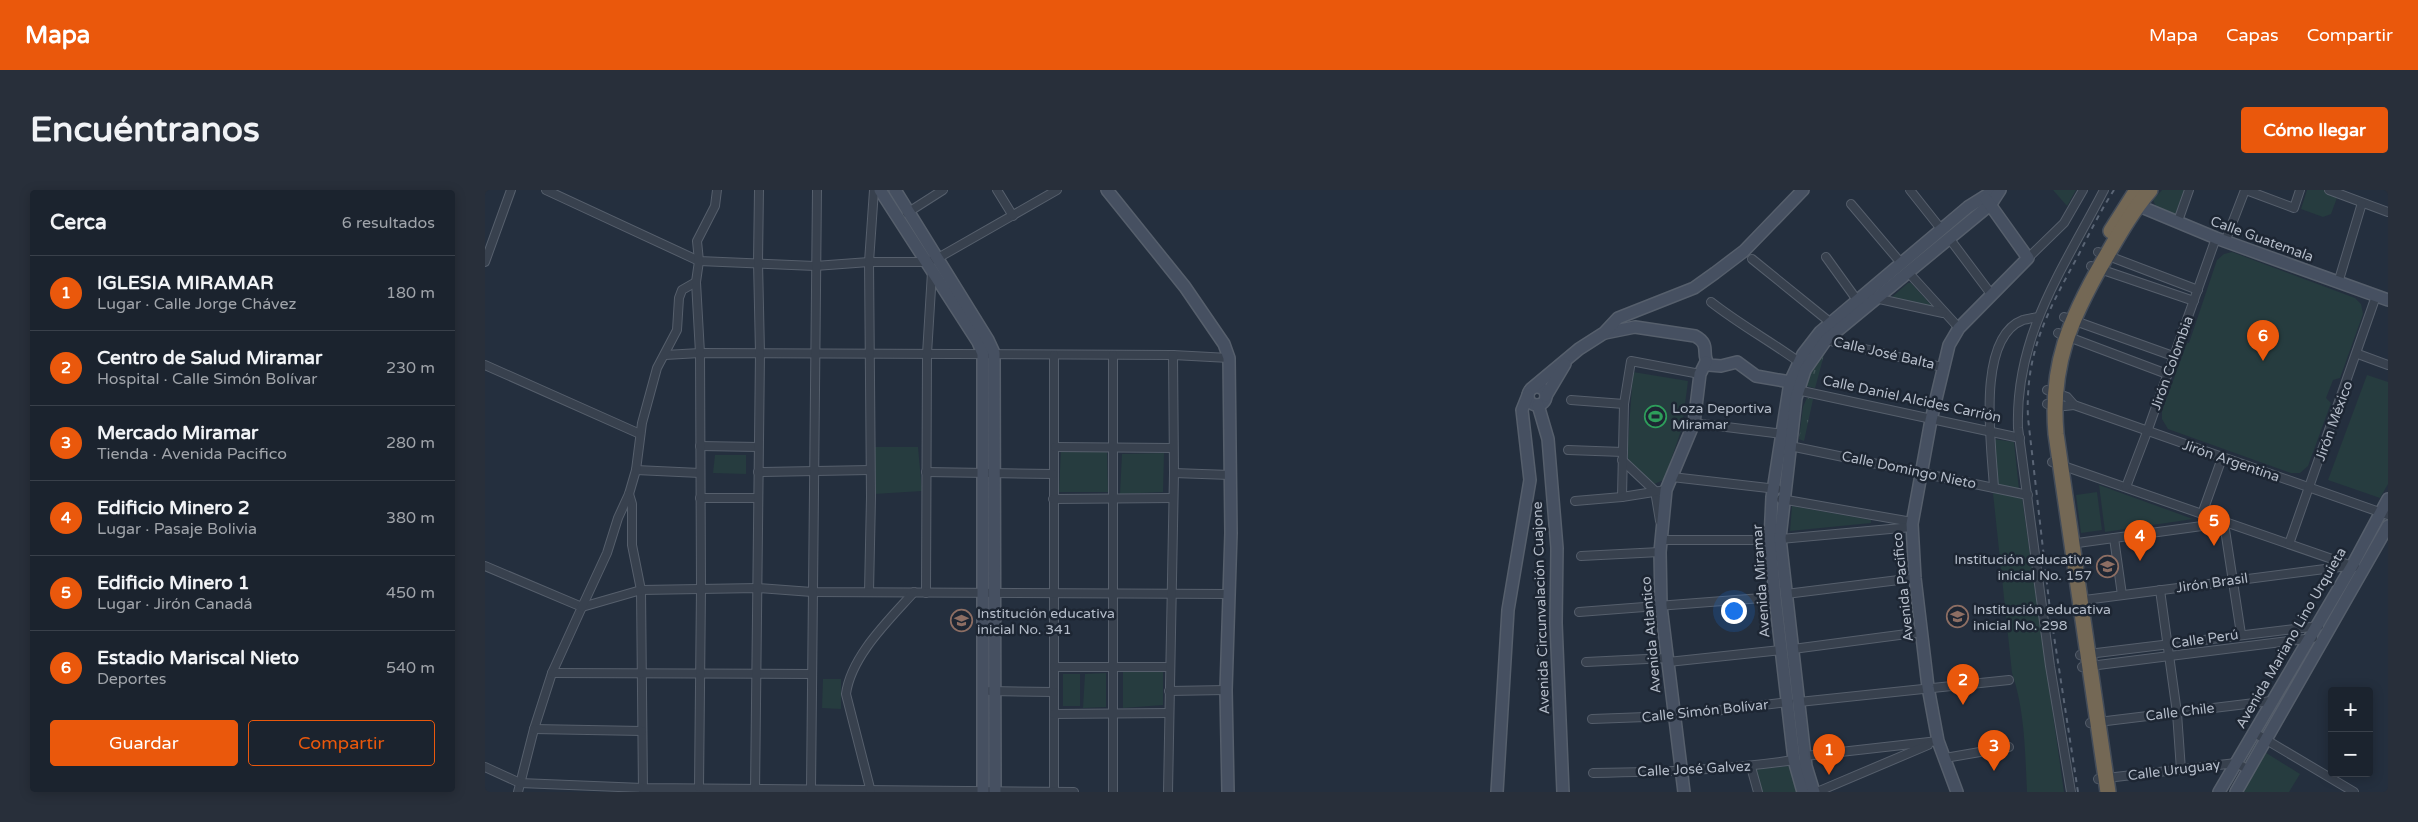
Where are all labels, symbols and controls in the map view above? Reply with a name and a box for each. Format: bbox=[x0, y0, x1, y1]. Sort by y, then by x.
text: Mapa bbox=[25, 21, 90, 50]
text: Mapa bbox=[2149, 24, 2198, 46]
text: Capas bbox=[2226, 24, 2279, 46]
text: Compartir bbox=[2307, 24, 2393, 46]
button: Cómo llegar bbox=[2241, 107, 2388, 153]
text: Encuéntranos bbox=[30, 109, 260, 151]
text: Cerca bbox=[50, 210, 107, 235]
text: 6 resultados bbox=[342, 213, 435, 233]
street label: Calle Guatemala bbox=[2208, 213, 2316, 265]
text: IGLESIA MIRAMAR bbox=[97, 272, 274, 294]
text: 1 bbox=[61, 283, 71, 303]
text: 180 m bbox=[386, 283, 435, 303]
text: Lugar · Calle Jorge Chávez bbox=[97, 294, 296, 314]
street label: Jirón Colombia bbox=[2147, 314, 2197, 412]
pin: 6 bbox=[2247, 320, 2279, 361]
street label: Calle José Balta bbox=[1832, 333, 1936, 373]
text: Centro de Salud Miramar bbox=[97, 347, 322, 369]
text: 2 bbox=[61, 358, 71, 378]
text: 230 m bbox=[386, 358, 435, 378]
text: Hospital · Calle Simón Bolívar bbox=[97, 369, 317, 389]
street label: Calle Daniel Alcides Carrión bbox=[1821, 372, 2003, 426]
street label: Jirón México bbox=[2312, 379, 2356, 463]
place label: Loza Deportiva Miramar bbox=[1672, 400, 1772, 433]
sports icon: Loza Deportiva Miramar bbox=[1644, 404, 1668, 428]
text: Mercado Miramar bbox=[97, 422, 258, 444]
text: 3 bbox=[61, 433, 71, 453]
text: 280 m bbox=[386, 433, 435, 453]
street label: Jirón Argentina bbox=[2180, 436, 2282, 486]
text: Tienda · Avenida Pacifico bbox=[97, 444, 287, 464]
street label: Calle Domingo Nieto bbox=[1840, 447, 1978, 493]
text: Edificio Minero 2 bbox=[97, 497, 250, 519]
street label: Avenida Circunvalación Cuajone bbox=[1529, 501, 1553, 715]
pin: 5 bbox=[2198, 505, 2230, 546]
text: 4 bbox=[61, 508, 71, 528]
text: 380 m bbox=[386, 508, 435, 528]
text: Lugar · Pasaje Bolivia bbox=[97, 519, 257, 539]
pin: 4 bbox=[2124, 520, 2156, 561]
street label: Avenida Miramar bbox=[1749, 523, 1773, 638]
street label: Avenida Pacifico bbox=[1889, 531, 1917, 643]
street label: Avenida Mariano Lino Urquieta bbox=[2232, 545, 2350, 731]
place label: Institución educativa inicial No. 157 bbox=[1954, 551, 2092, 584]
school or university icon: Institución educativa inicial No. 157 bbox=[2096, 555, 2120, 579]
street label: Jirón Brasil bbox=[2175, 570, 2249, 596]
text: Edificio Minero 1 bbox=[97, 572, 250, 594]
street label: Avenida Atlantico bbox=[1637, 576, 1665, 694]
text: 5 bbox=[61, 583, 71, 603]
text: 450 m bbox=[386, 583, 435, 603]
text: Lugar · Jirón Canadá bbox=[97, 594, 253, 614]
your location bbox=[1721, 598, 1747, 624]
place label: Institución educativa inicial No. 298 bbox=[1973, 601, 2111, 634]
place label: Institución educativa inicial No. 341 bbox=[977, 605, 1115, 638]
school or university icon: Institución educativa inicial No. 298 bbox=[1945, 605, 1969, 629]
school or university icon: Institución educativa inicial No. 341 bbox=[949, 609, 973, 633]
street label: Calle Perú bbox=[2171, 626, 2239, 652]
text: Estadio Mariscal Nieto bbox=[97, 647, 299, 669]
text: 6 bbox=[61, 658, 71, 678]
text: 540 m bbox=[386, 658, 435, 678]
pin: 2 bbox=[1947, 664, 1979, 705]
text: Deportes bbox=[97, 669, 166, 689]
map controls bbox=[2328, 687, 2373, 777]
button: + bbox=[2328, 687, 2373, 732]
street label: Calle Simón Bolívar bbox=[1641, 696, 1770, 726]
street label: Calle Chile bbox=[2145, 699, 2215, 725]
button: Guardar bbox=[50, 720, 238, 766]
button: Compartir bbox=[248, 720, 435, 766]
pin: 3 bbox=[1978, 730, 2010, 771]
button: − bbox=[2328, 732, 2373, 777]
pin: 1 bbox=[1813, 734, 1845, 775]
street label: Calle Uruguay bbox=[2127, 756, 2222, 784]
street label: Calle José Galvez bbox=[1637, 758, 1751, 780]

